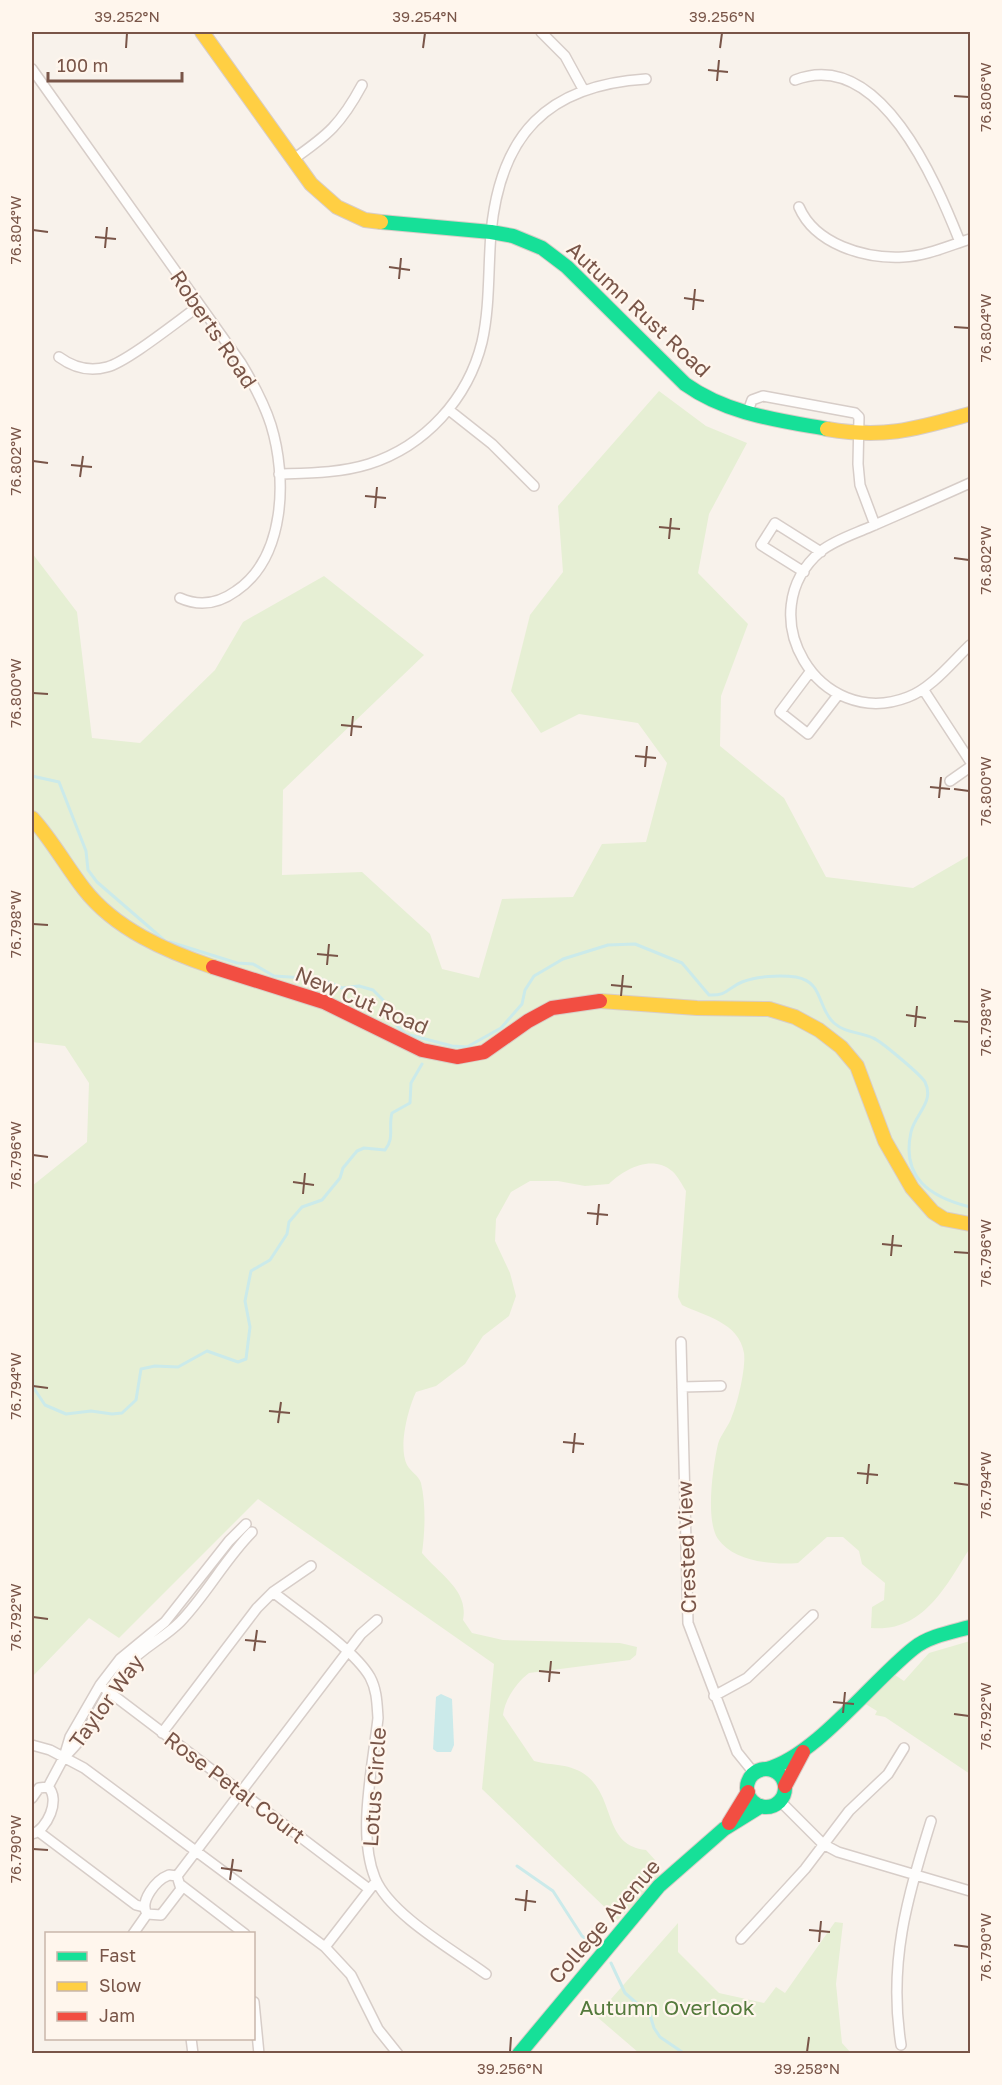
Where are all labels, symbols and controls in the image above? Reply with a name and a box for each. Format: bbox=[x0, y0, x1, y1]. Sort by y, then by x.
text: 39.252°N bbox=[94, 7, 160, 25]
text: 39.254°N bbox=[392, 7, 458, 25]
text: 39.256°N bbox=[689, 7, 755, 25]
scale bar bbox=[48, 45, 182, 83]
text: 100 m bbox=[57, 54, 108, 76]
text: 76.806°W bbox=[976, 62, 994, 132]
text: 76.804°W bbox=[6, 196, 24, 264]
street label: Autumn Rust Road bbox=[562, 236, 716, 382]
street label: Roberts Road bbox=[165, 265, 263, 393]
text: 76.804°W bbox=[976, 294, 994, 362]
text: 76.802°W bbox=[6, 427, 24, 495]
text: 76.802°W bbox=[976, 526, 994, 594]
text: 76.800°W bbox=[6, 658, 24, 728]
text: 76.800°W bbox=[976, 756, 994, 826]
text: 76.798°W bbox=[6, 890, 24, 958]
street label: New Cut Road bbox=[291, 960, 433, 1040]
text: 76.798°W bbox=[976, 988, 994, 1056]
text: 76.796°W bbox=[6, 1121, 24, 1189]
text: 76.796°W bbox=[976, 1219, 994, 1287]
text: 76.794°W bbox=[6, 1352, 24, 1420]
text: 76.794°W bbox=[976, 1451, 994, 1519]
street label: Crested View bbox=[671, 1480, 701, 1614]
text: 76.792°W bbox=[6, 1583, 24, 1651]
street label: Taylor Way bbox=[63, 1649, 149, 1753]
text: 76.792°W bbox=[976, 1682, 994, 1750]
street label: Rose Petal Court bbox=[159, 1726, 311, 1848]
street label: Lotus Circle bbox=[357, 1726, 391, 1848]
text: 76.790°W bbox=[6, 1815, 24, 1883]
street label: College Avenue bbox=[543, 1853, 665, 1989]
text: 76.790°W bbox=[976, 1913, 994, 1981]
legend bbox=[45, 1932, 255, 2040]
text: Fast bbox=[99, 1944, 136, 1966]
text: Slow bbox=[99, 1974, 142, 1996]
park label: Autumn Overlook bbox=[579, 1994, 755, 2020]
text: Jam bbox=[99, 2004, 135, 2026]
text: 39.256°N bbox=[477, 2059, 543, 2077]
text: 39.258°N bbox=[774, 2059, 840, 2077]

